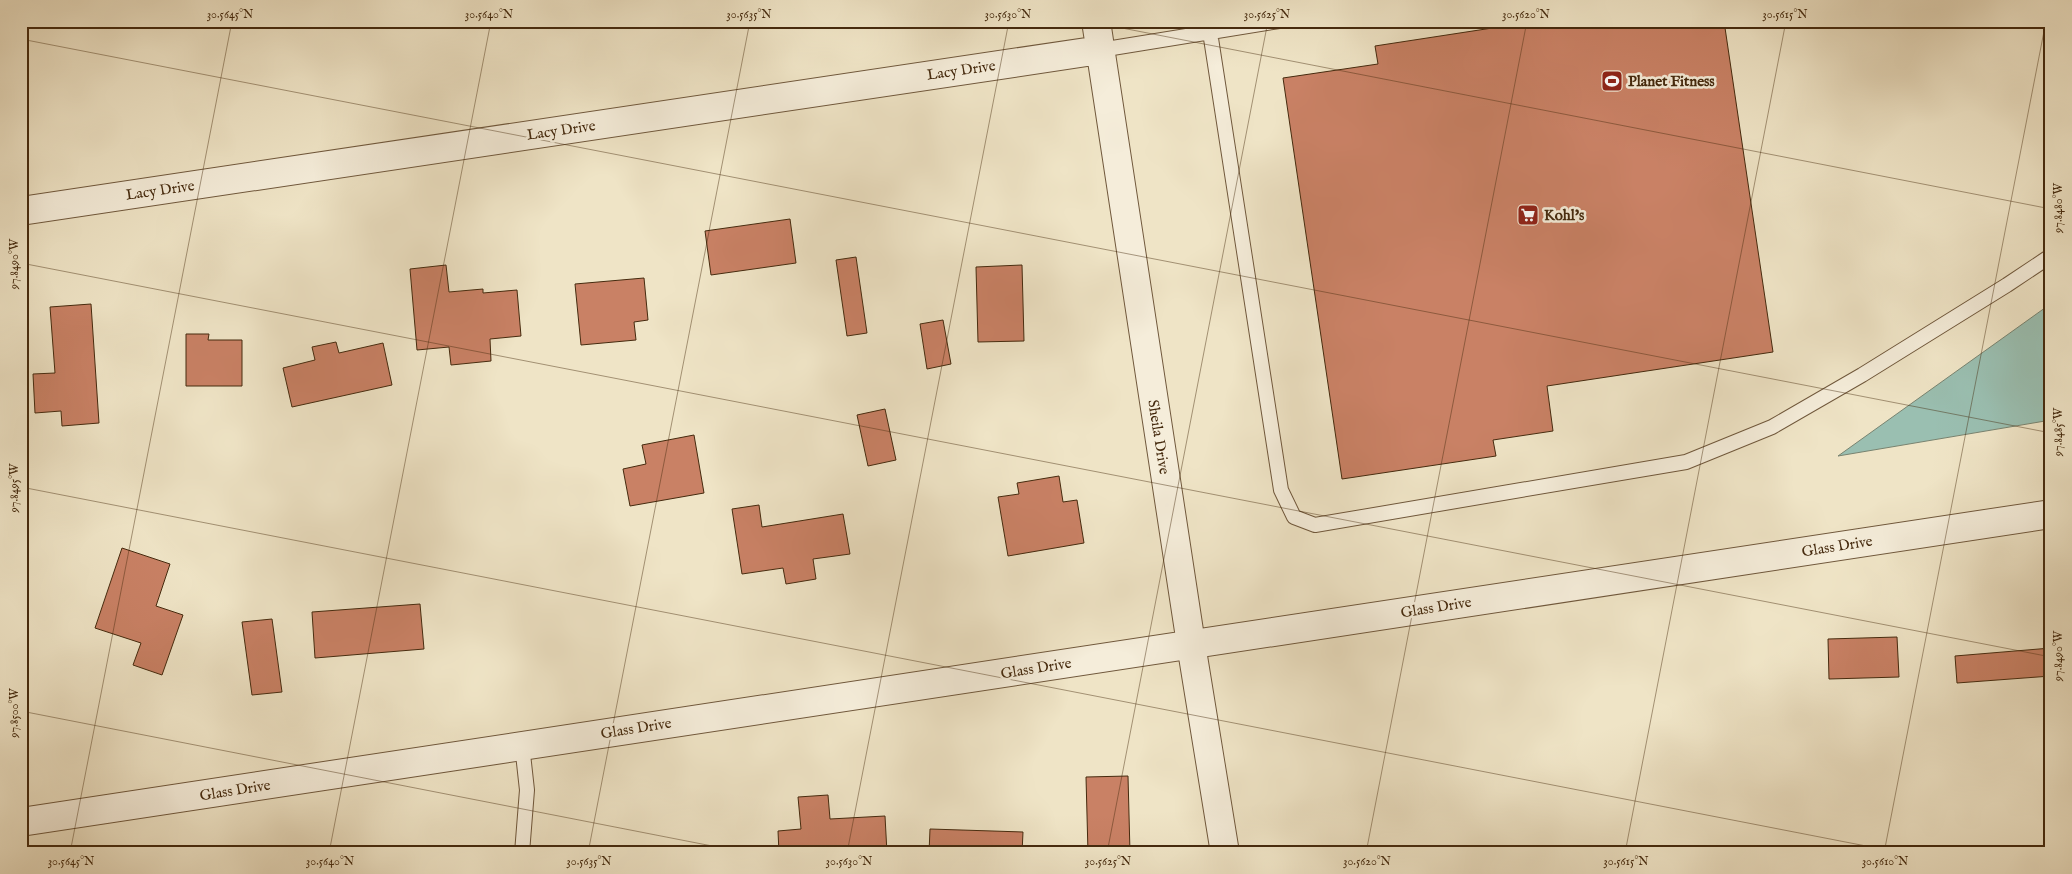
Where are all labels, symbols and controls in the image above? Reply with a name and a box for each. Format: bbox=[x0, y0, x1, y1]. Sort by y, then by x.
text: 30.5645°N bbox=[207, 7, 254, 22]
text: 30.5640°N bbox=[465, 7, 514, 22]
text: 30.5635°N bbox=[726, 7, 772, 22]
text: 30.5630°N bbox=[985, 7, 1032, 22]
text: 30.5625°N bbox=[1244, 7, 1291, 22]
text: 30.5620°N bbox=[1502, 7, 1551, 22]
text: 30.5615°N bbox=[1762, 7, 1808, 22]
street label: Lacy Drive bbox=[925, 56, 997, 85]
sports icon: Planet Fitness bbox=[1600, 69, 1624, 93]
place label: Planet Fitness bbox=[1628, 72, 1715, 91]
street label: Lacy Drive bbox=[525, 116, 597, 145]
street label: Lacy Drive bbox=[124, 176, 196, 205]
text: 97.8480°W bbox=[2051, 183, 2066, 234]
supermarket icon: Kohl's bbox=[1516, 203, 1540, 227]
place label: Kohl's bbox=[1544, 206, 1585, 225]
text: 97.8490°W bbox=[7, 238, 22, 290]
street label: Sheila Drive bbox=[1143, 398, 1174, 476]
text: 97.8485°W bbox=[2051, 407, 2066, 457]
text: 97.8495°W bbox=[7, 463, 22, 513]
street label: Glass Drive bbox=[1800, 532, 1874, 561]
street label: Glass Drive bbox=[1399, 593, 1473, 622]
text: 97.8490°W bbox=[2051, 630, 2066, 682]
street label: Glass Drive bbox=[999, 654, 1073, 683]
text: 97.8500°W bbox=[7, 688, 22, 739]
street label: Glass Drive bbox=[599, 714, 673, 743]
street label: Glass Drive bbox=[198, 776, 272, 805]
text: 30.5645°N bbox=[48, 854, 95, 869]
text: 30.5640°N bbox=[306, 854, 355, 869]
text: 30.5635°N bbox=[566, 854, 612, 869]
text: 30.5630°N bbox=[826, 854, 873, 869]
text: 30.5625°N bbox=[1085, 854, 1132, 869]
text: 30.5620°N bbox=[1343, 854, 1392, 869]
text: 30.5615°N bbox=[1603, 854, 1649, 869]
text: 30.5610°N bbox=[1862, 854, 1909, 869]

